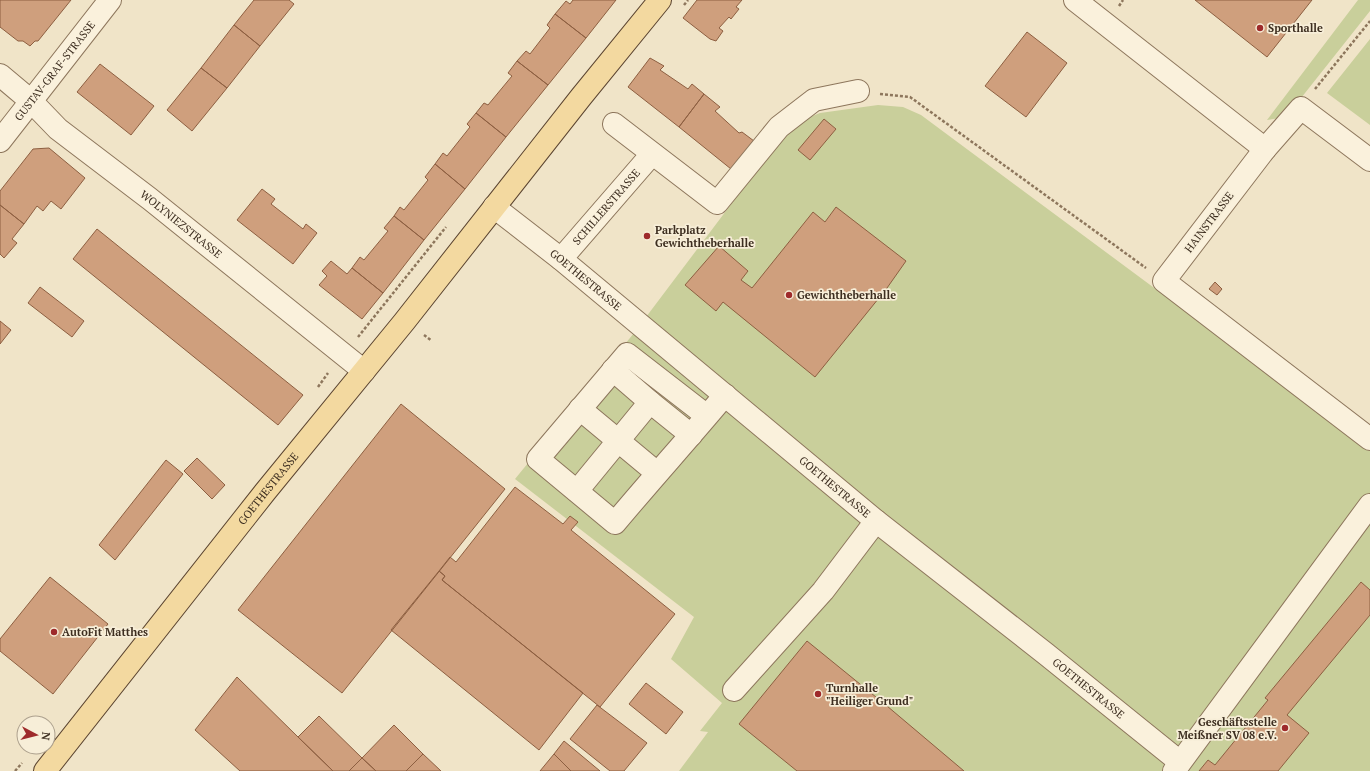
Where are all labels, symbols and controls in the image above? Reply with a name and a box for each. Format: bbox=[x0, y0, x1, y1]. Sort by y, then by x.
street label: GUSTAV-GRAF-STRASSE bbox=[11, 18, 98, 124]
place label: Sporthalle bbox=[1268, 21, 1323, 35]
marker: Sporthalle bbox=[1255, 23, 1265, 33]
street label: SCHILLERSTRASSE bbox=[570, 166, 643, 248]
street label: WOLYNIEZSTRASSE bbox=[138, 187, 225, 261]
street label: HAINSTRASSE bbox=[1181, 189, 1237, 255]
place label: Parkplatz Gewichtheberhalle bbox=[655, 223, 754, 250]
marker: Parkplatz Gewichtheberhalle bbox=[642, 231, 652, 241]
street label: GOETHESTRASSE bbox=[547, 246, 624, 313]
place label: Gewichtheberhalle bbox=[797, 288, 896, 302]
marker: Gewichtheberhalle bbox=[784, 290, 794, 300]
street label: GOETHESTRASSE bbox=[235, 450, 302, 528]
street label: GOETHESTRASSE bbox=[796, 453, 873, 521]
place label: AutoFit Matthes bbox=[62, 625, 148, 639]
marker: AutoFit Matthes bbox=[49, 627, 59, 637]
street label: GOETHESTRASSE bbox=[1050, 655, 1128, 722]
place label: Turnhalle "Heiliger Grund" bbox=[826, 681, 913, 708]
marker: Turnhalle "Heiliger Grund" bbox=[813, 689, 823, 699]
north arrow bbox=[16, 715, 56, 755]
place label: Geschäftsstelle Meißner SV 08 e.V. bbox=[1178, 715, 1277, 742]
marker: Geschäftsstelle Meißner SV 08 e.V. bbox=[1280, 723, 1290, 733]
text: N bbox=[38, 731, 53, 742]

